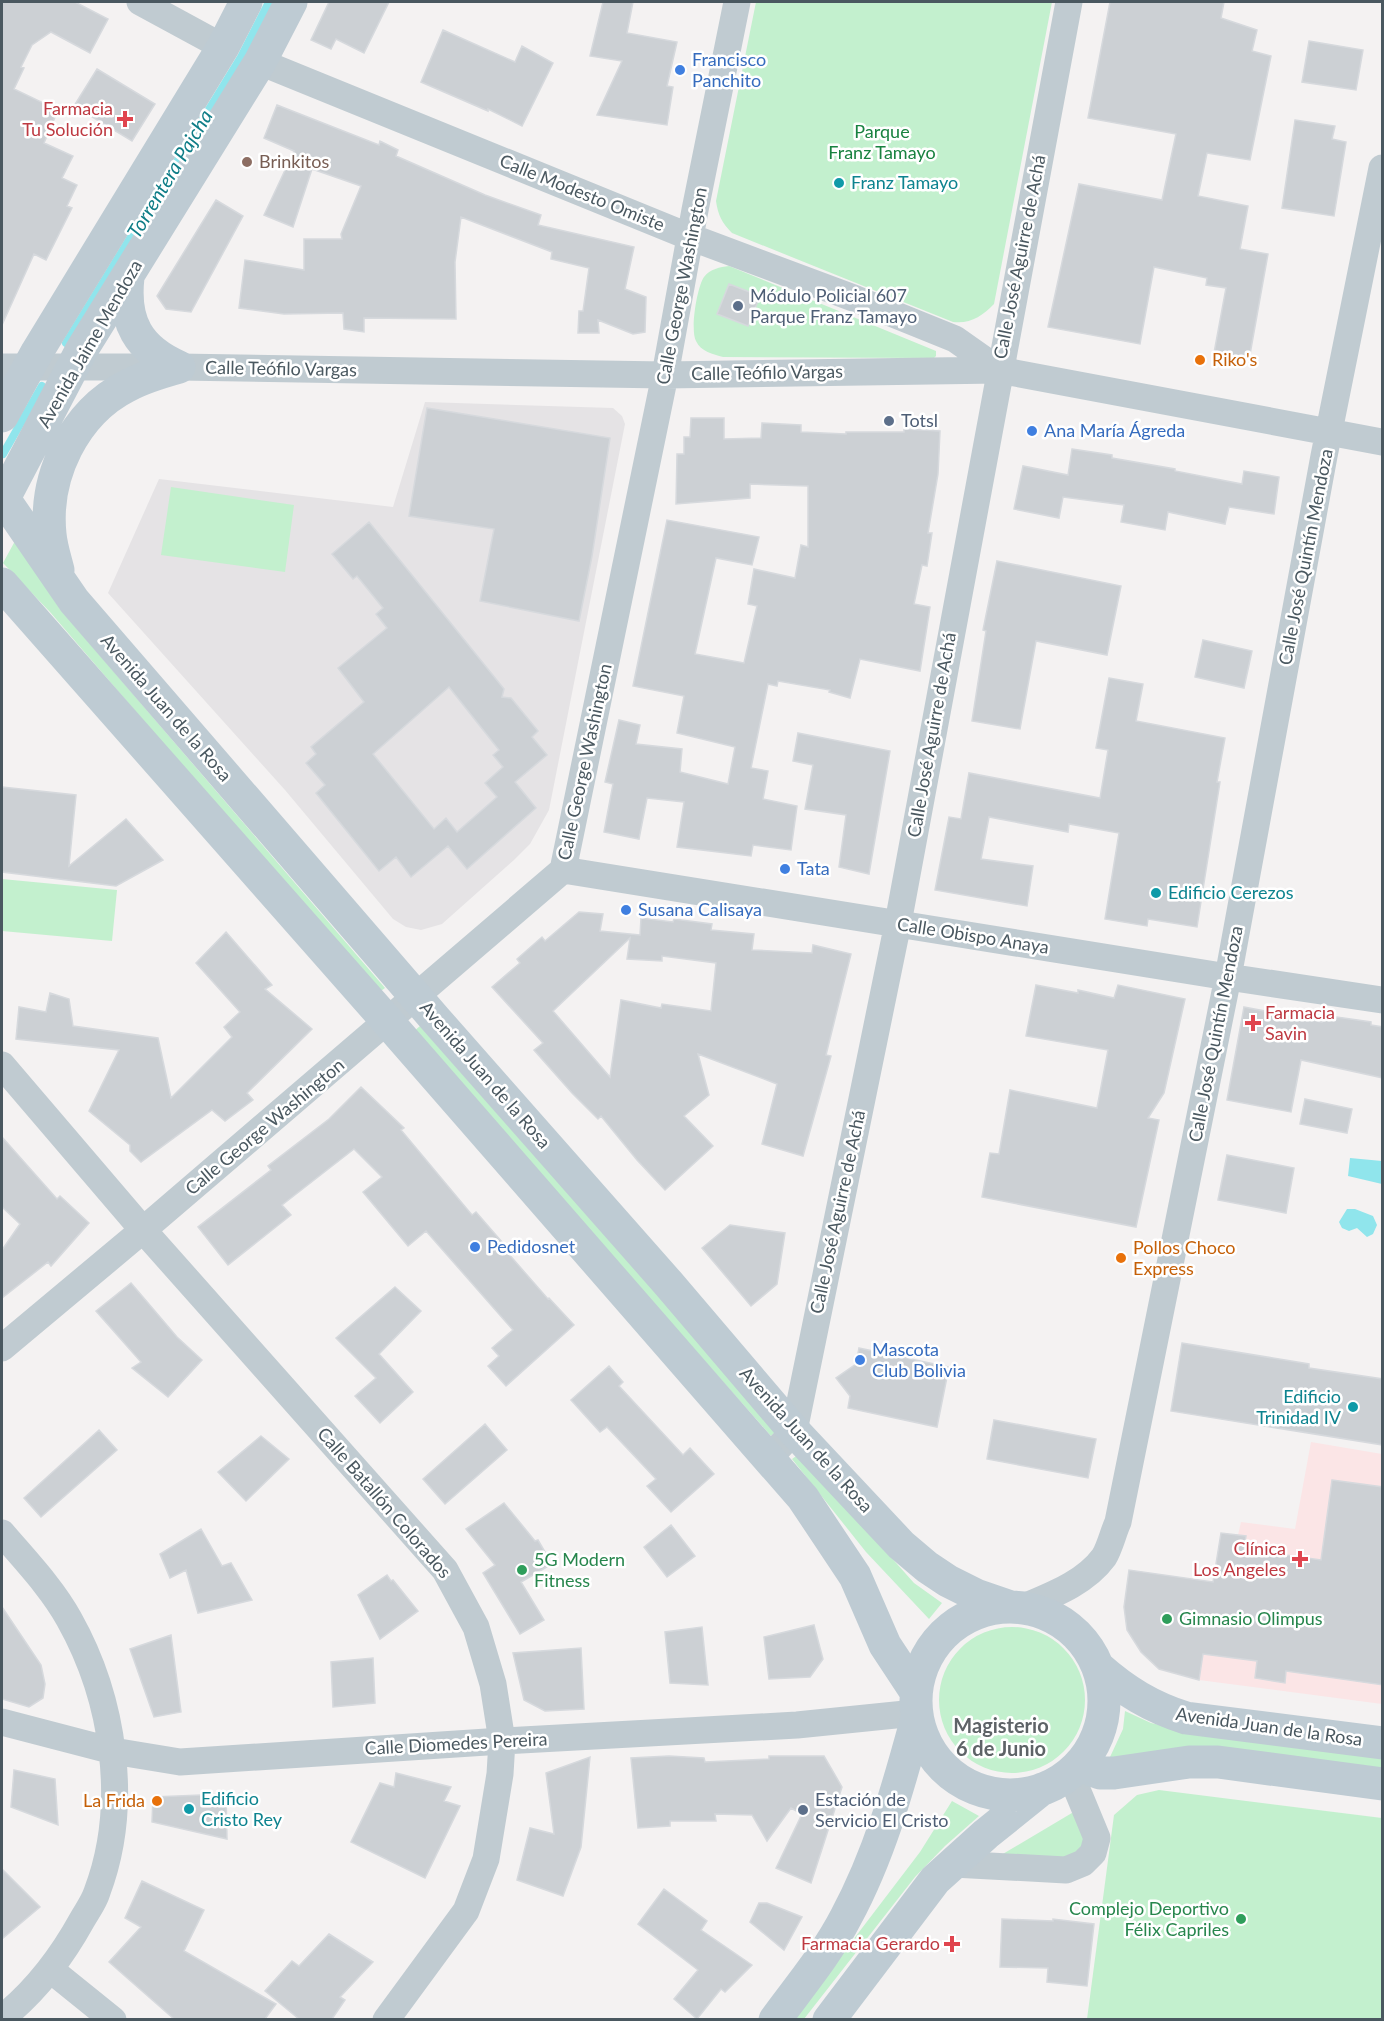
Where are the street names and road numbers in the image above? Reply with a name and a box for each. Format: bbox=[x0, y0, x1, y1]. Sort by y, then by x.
street label: Calle Modesto Omiste bbox=[497, 149, 668, 235]
street label: Calle José Aguirre de Achá bbox=[988, 153, 1050, 361]
street label: Calle George Washington bbox=[651, 185, 711, 386]
street label: Avenida Jaime Mendoza bbox=[32, 256, 146, 431]
street label: Calle Teófilo Vargas bbox=[205, 356, 357, 380]
street label: Calle Teófilo Vargas bbox=[691, 360, 843, 384]
street label: Calle José Quintín Mendoza bbox=[1273, 447, 1337, 667]
street label: Avenida Juan de la Rosa bbox=[97, 629, 237, 786]
street label: Calle José Aguirre de Achá bbox=[902, 631, 960, 839]
street label: Calle George Washington bbox=[552, 661, 616, 862]
street label: Calle Obispo Anaya bbox=[896, 912, 1051, 958]
street label: Calle José Quintín Mendoza bbox=[1183, 924, 1247, 1144]
street label: Avenida Juan de la Rosa bbox=[416, 996, 556, 1153]
street label: Calle George Washington bbox=[180, 1053, 348, 1199]
street label: Calle José Aguirre de Achá bbox=[805, 1108, 869, 1316]
street label: Avenida Juan de la Rosa bbox=[736, 1362, 878, 1517]
street label: Calle Batallón Colorados bbox=[313, 1422, 456, 1582]
street label: Avenida Juan de la Rosa bbox=[1174, 1702, 1364, 1750]
street label: Calle Diomedes Pereira bbox=[364, 1727, 548, 1759]

